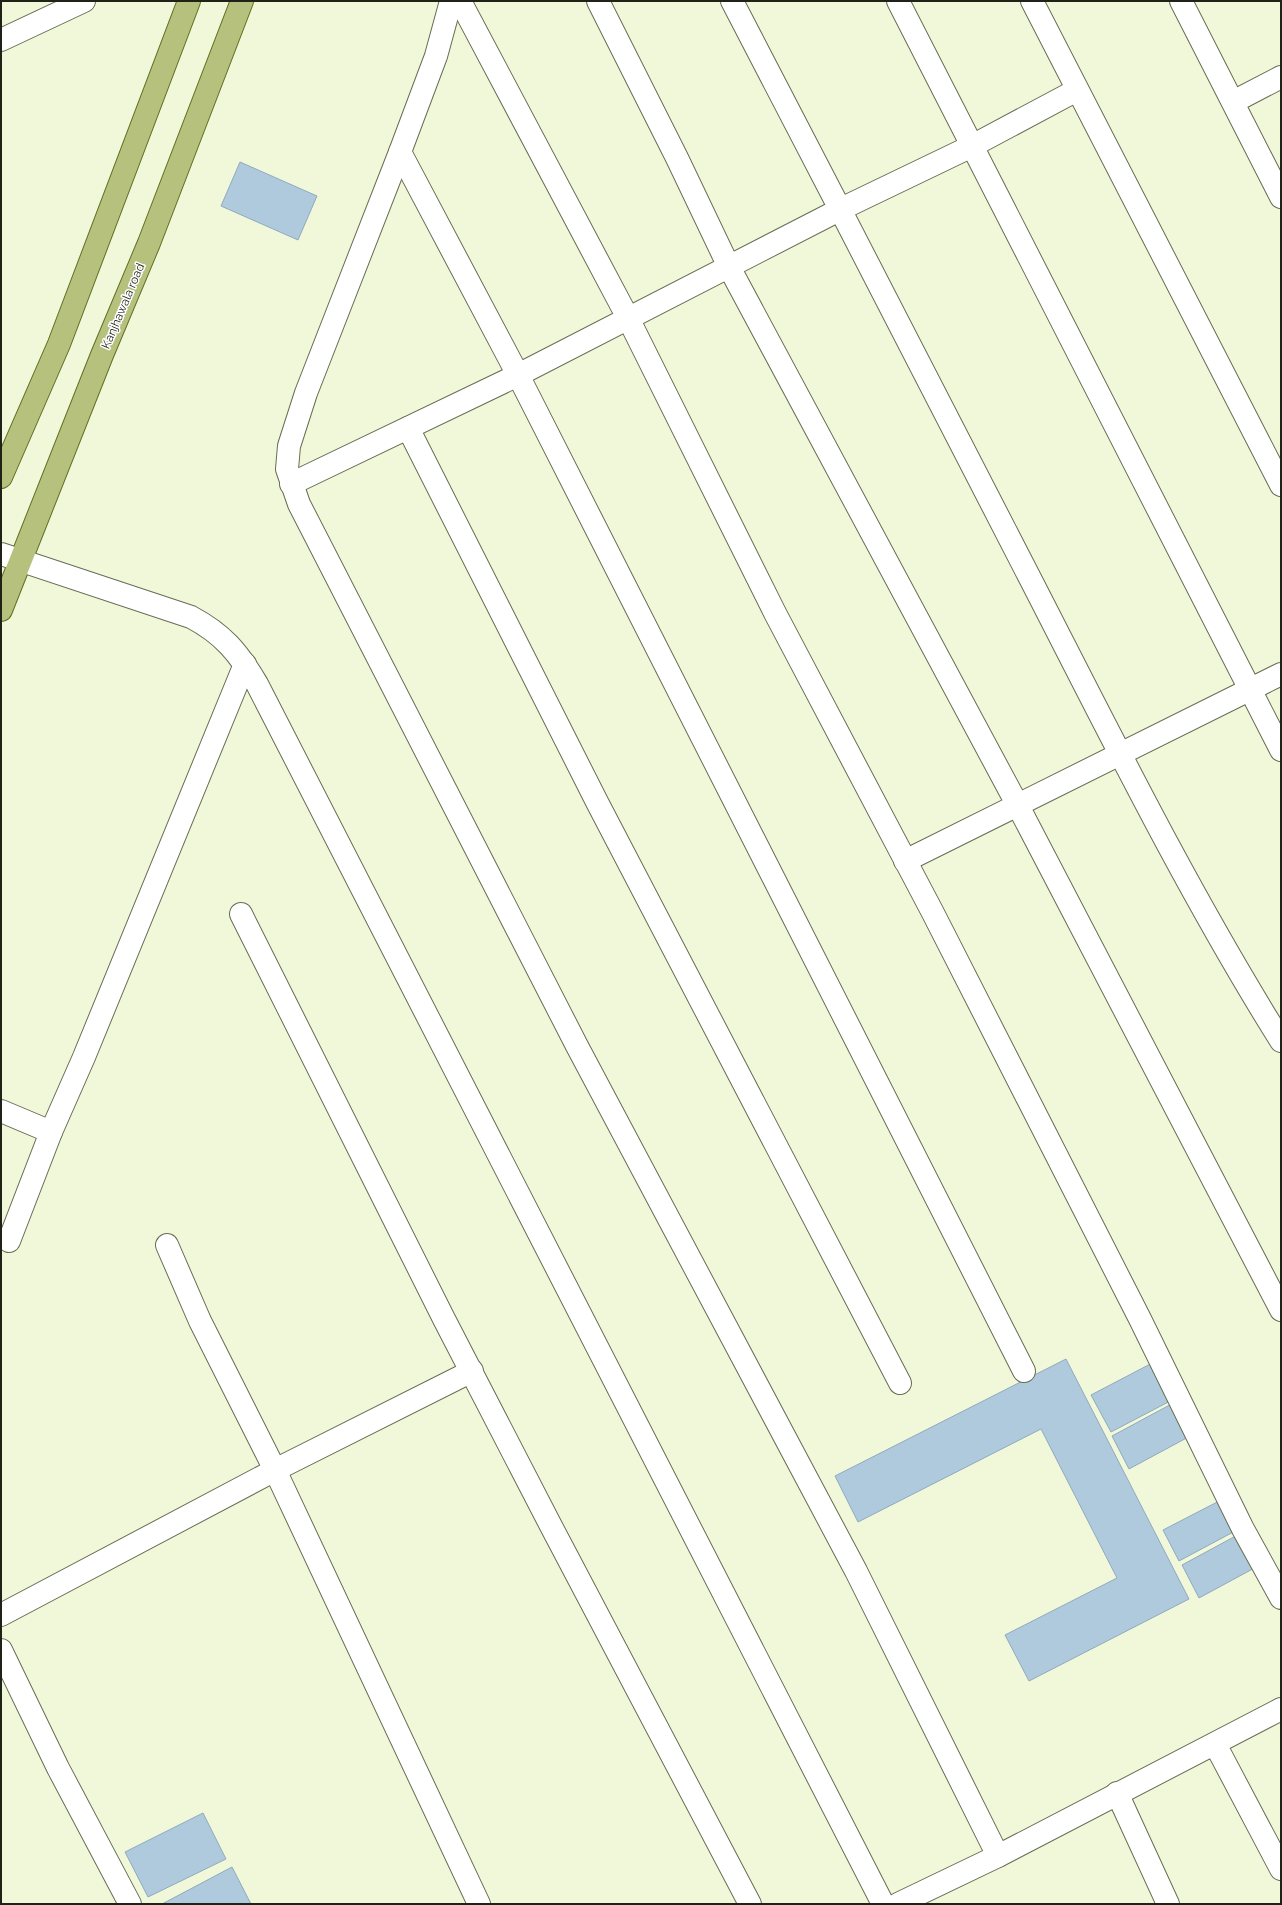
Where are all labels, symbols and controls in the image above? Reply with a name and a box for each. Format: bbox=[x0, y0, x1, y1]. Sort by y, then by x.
street label: Kanjhawala road bbox=[99, 261, 147, 351]

